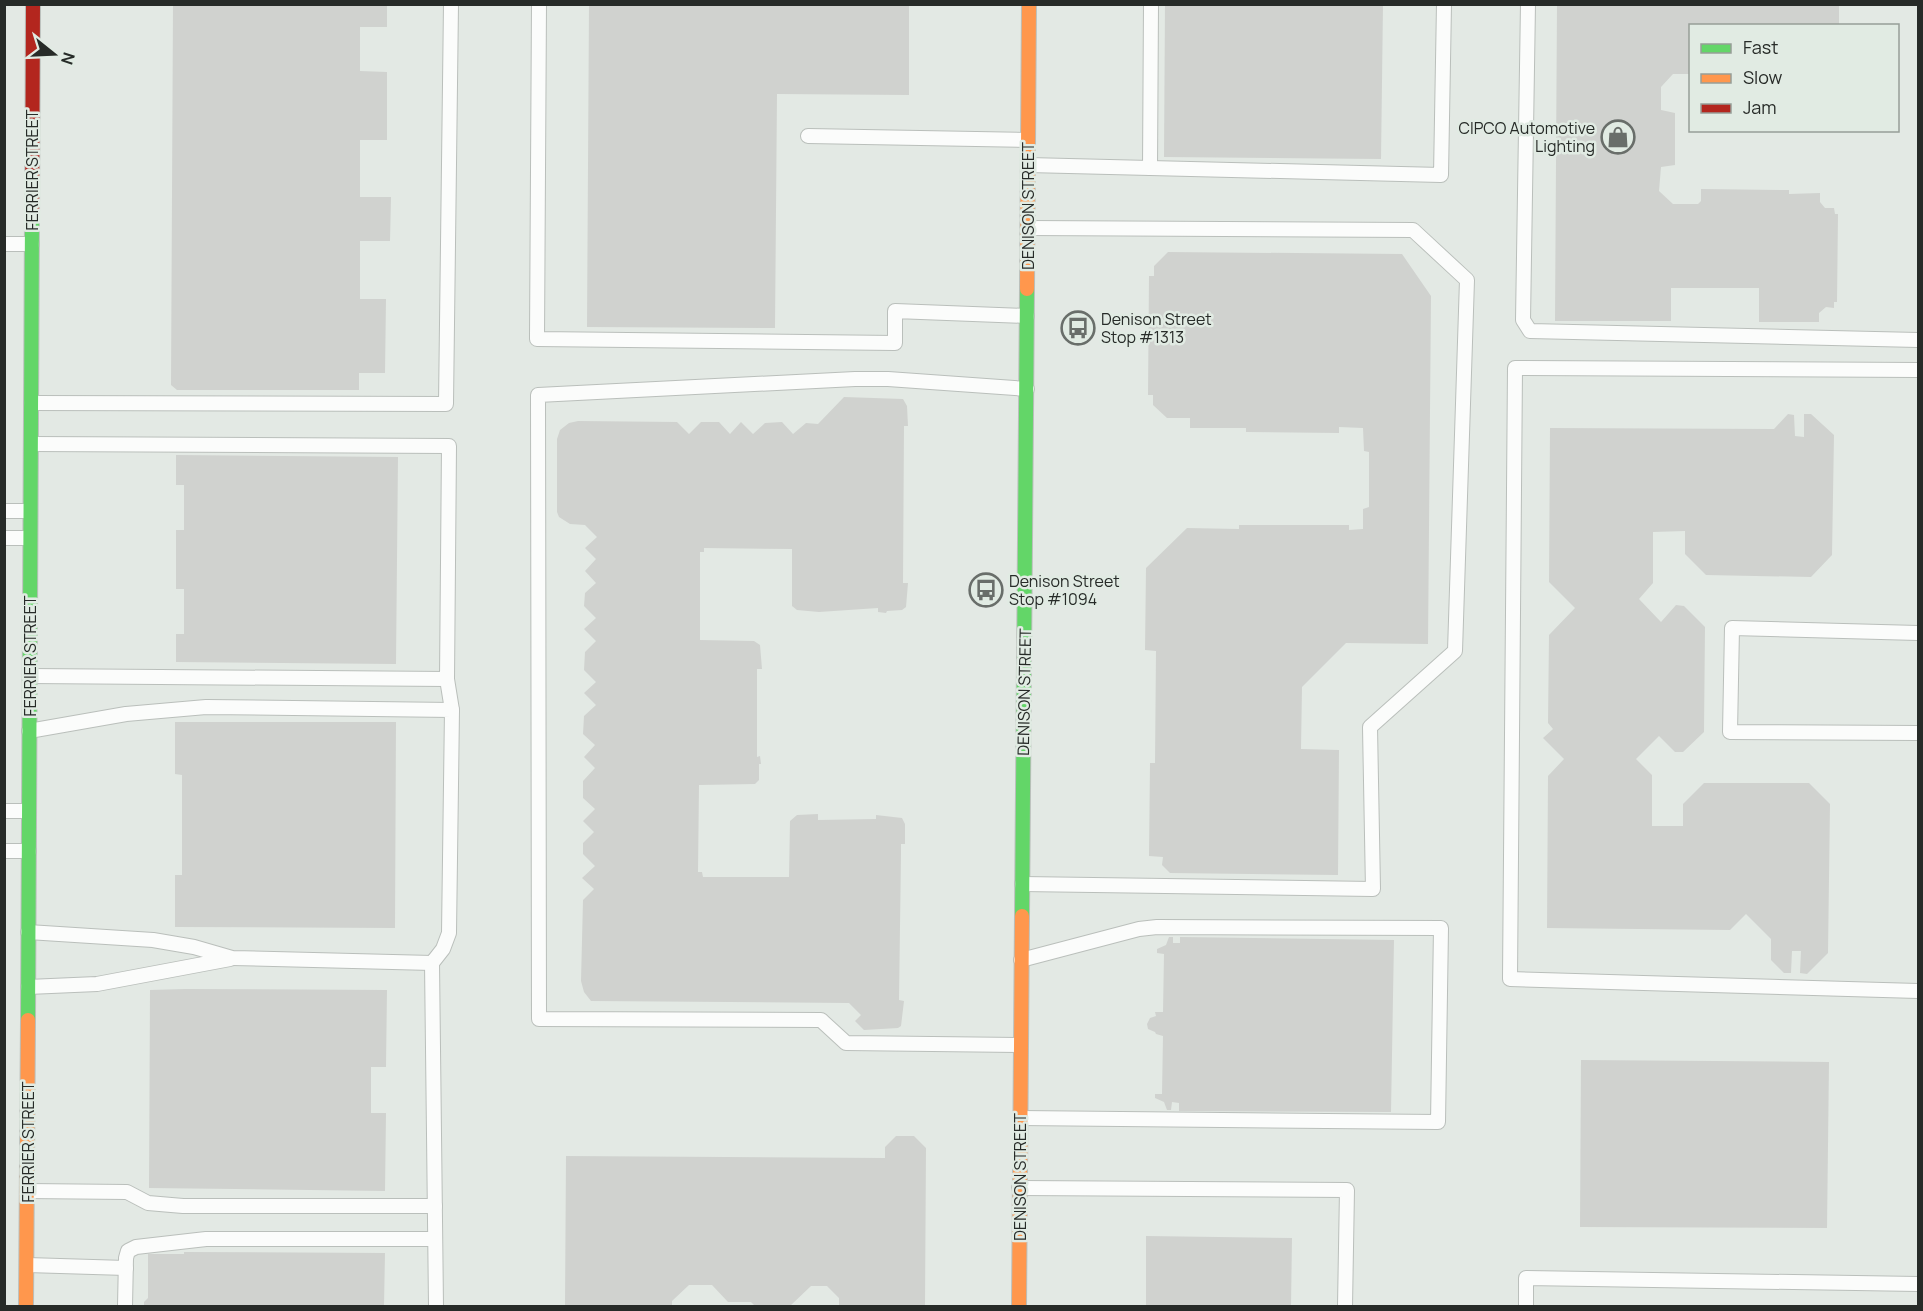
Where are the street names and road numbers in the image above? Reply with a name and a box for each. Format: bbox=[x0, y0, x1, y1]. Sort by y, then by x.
street label: FERRIER STREET bbox=[21, 109, 43, 230]
street label: DENISON STREET bbox=[1017, 142, 1039, 270]
street label: FERRIER STREET bbox=[19, 595, 41, 716]
street label: DENISON STREET bbox=[1012, 628, 1036, 756]
street label: FERRIER STREET bbox=[17, 1081, 39, 1202]
street label: DENISON STREET bbox=[1009, 1113, 1031, 1241]

